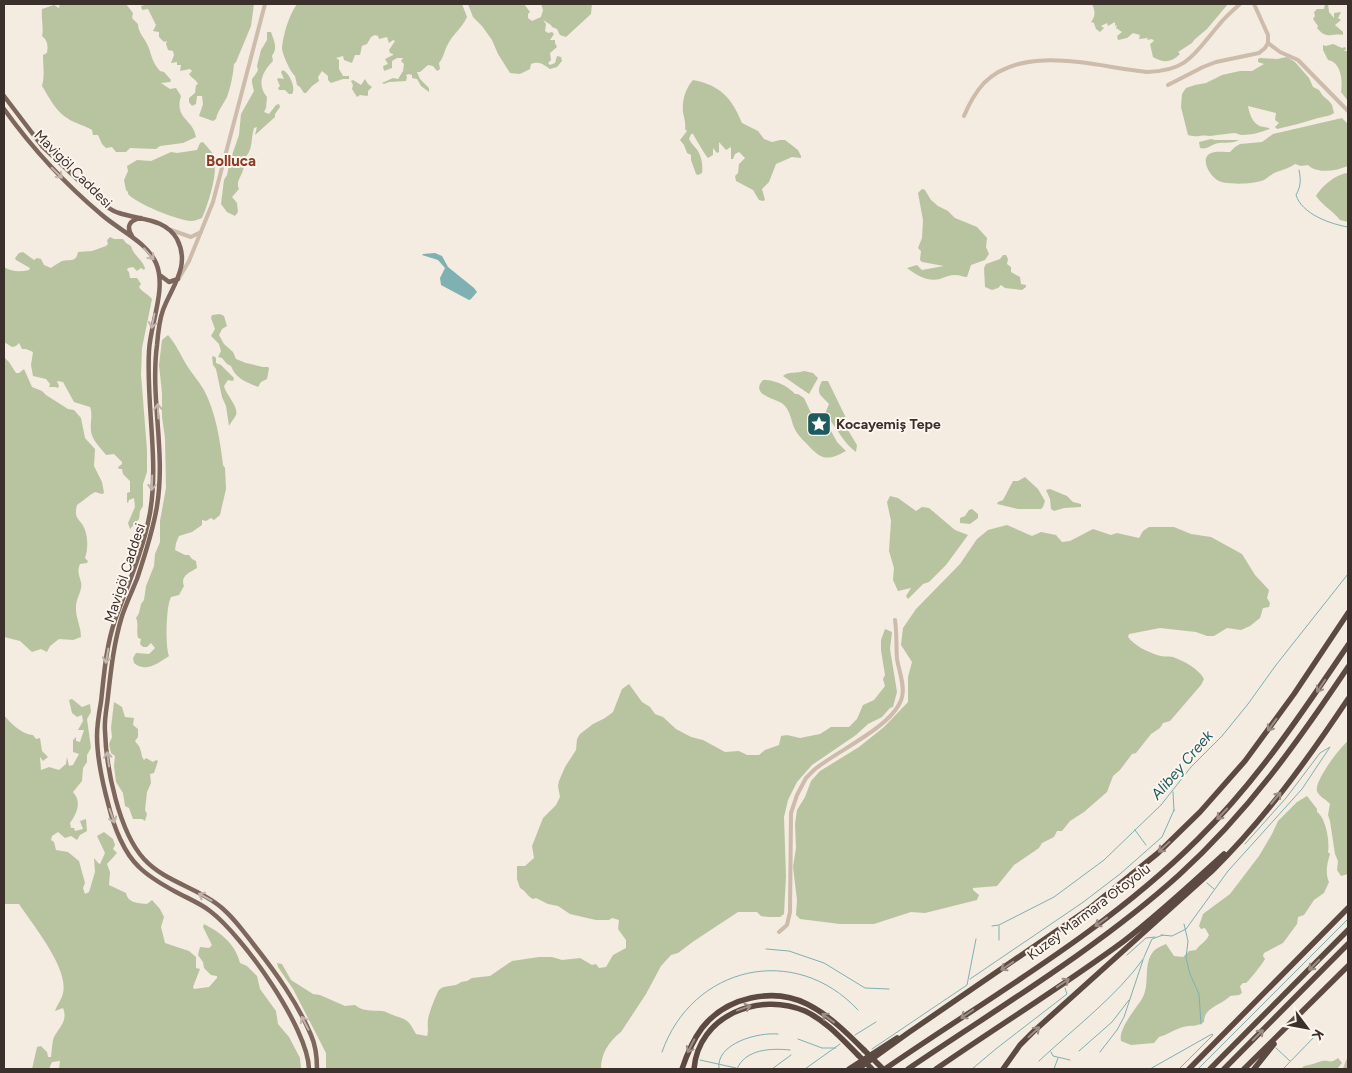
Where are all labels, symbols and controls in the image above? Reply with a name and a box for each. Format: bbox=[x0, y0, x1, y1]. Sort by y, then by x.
street label: Mavigöl Caddesi bbox=[30, 126, 116, 212]
district label: Bolluca bbox=[206, 152, 256, 170]
one-way arrow bbox=[51, 167, 64, 179]
one-way arrow bbox=[143, 247, 155, 260]
one-way arrow bbox=[148, 312, 158, 328]
one-way arrow bbox=[153, 404, 162, 420]
place icon: Kocayemiş Tepe bbox=[806, 411, 832, 437]
place label: Kocayemiş Tepe bbox=[836, 416, 941, 433]
one-way arrow bbox=[148, 475, 157, 491]
street label: Mavigöl Caddesi bbox=[101, 521, 149, 625]
one-way arrow bbox=[101, 648, 111, 664]
one-way arrow bbox=[1316, 678, 1326, 692]
one-way arrow bbox=[1266, 718, 1277, 731]
water label: Alibey Creek bbox=[1147, 726, 1217, 804]
one-way arrow bbox=[102, 751, 112, 767]
one-way arrow bbox=[1271, 792, 1282, 805]
one-way arrow bbox=[108, 808, 117, 824]
one-way arrow bbox=[1216, 808, 1228, 821]
one-way arrow bbox=[1158, 841, 1171, 853]
street label: Kuzey Marmara Otoyolu bbox=[1024, 860, 1154, 964]
one-way arrow bbox=[198, 892, 213, 901]
one-way arrow bbox=[1094, 917, 1108, 927]
one-way arrow bbox=[1308, 959, 1320, 971]
one-way arrow bbox=[1000, 961, 1014, 971]
one-way arrow bbox=[1056, 978, 1070, 988]
one-way arrow bbox=[736, 1003, 751, 1012]
north arrow bbox=[1282, 1003, 1332, 1053]
one-way arrow bbox=[960, 1009, 974, 1019]
one-way arrow bbox=[822, 1012, 835, 1023]
one-way arrow bbox=[300, 1016, 309, 1031]
one-way arrow bbox=[1028, 1026, 1040, 1038]
text: K bbox=[1308, 1026, 1327, 1044]
one-way arrow bbox=[1252, 1028, 1264, 1041]
one-way arrow bbox=[686, 1038, 696, 1053]

